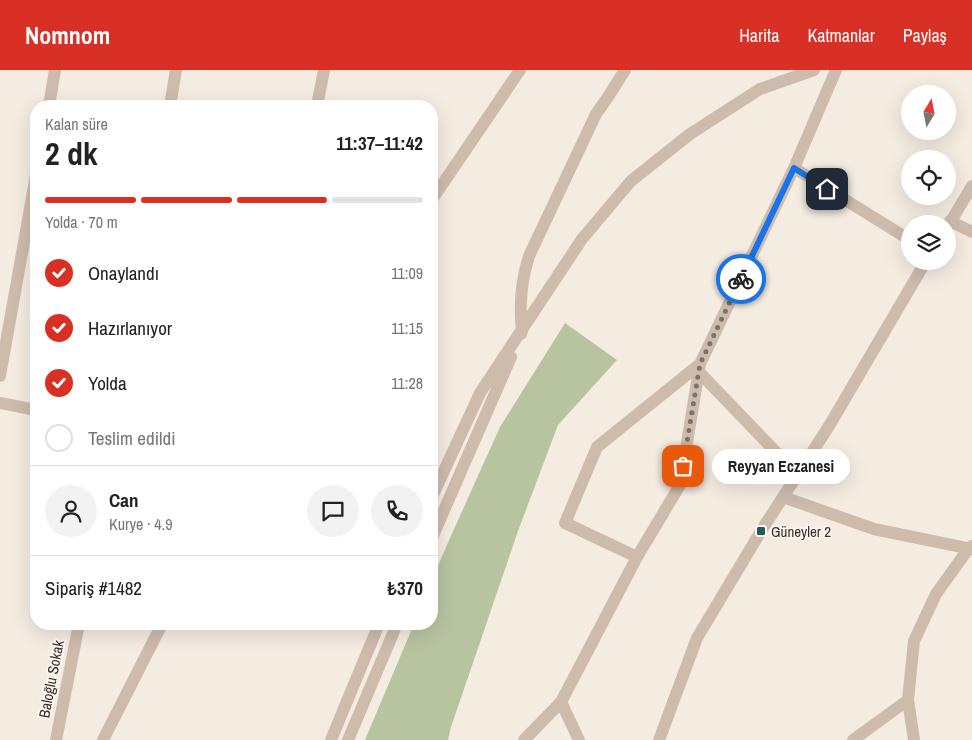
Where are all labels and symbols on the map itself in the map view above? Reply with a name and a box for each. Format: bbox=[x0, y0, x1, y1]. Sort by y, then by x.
north arrow bbox=[901, 85, 956, 140]
pin bbox=[806, 168, 848, 210]
courier bbox=[716, 254, 766, 304]
pin bbox=[662, 445, 704, 487]
callout: Reyyan Eczanesi bbox=[713, 448, 850, 484]
place label: Güneyler 2 bbox=[771, 521, 831, 542]
marker: Güneyler 2 bbox=[755, 525, 767, 537]
street label: Baloğlu Sokak bbox=[33, 638, 69, 720]

